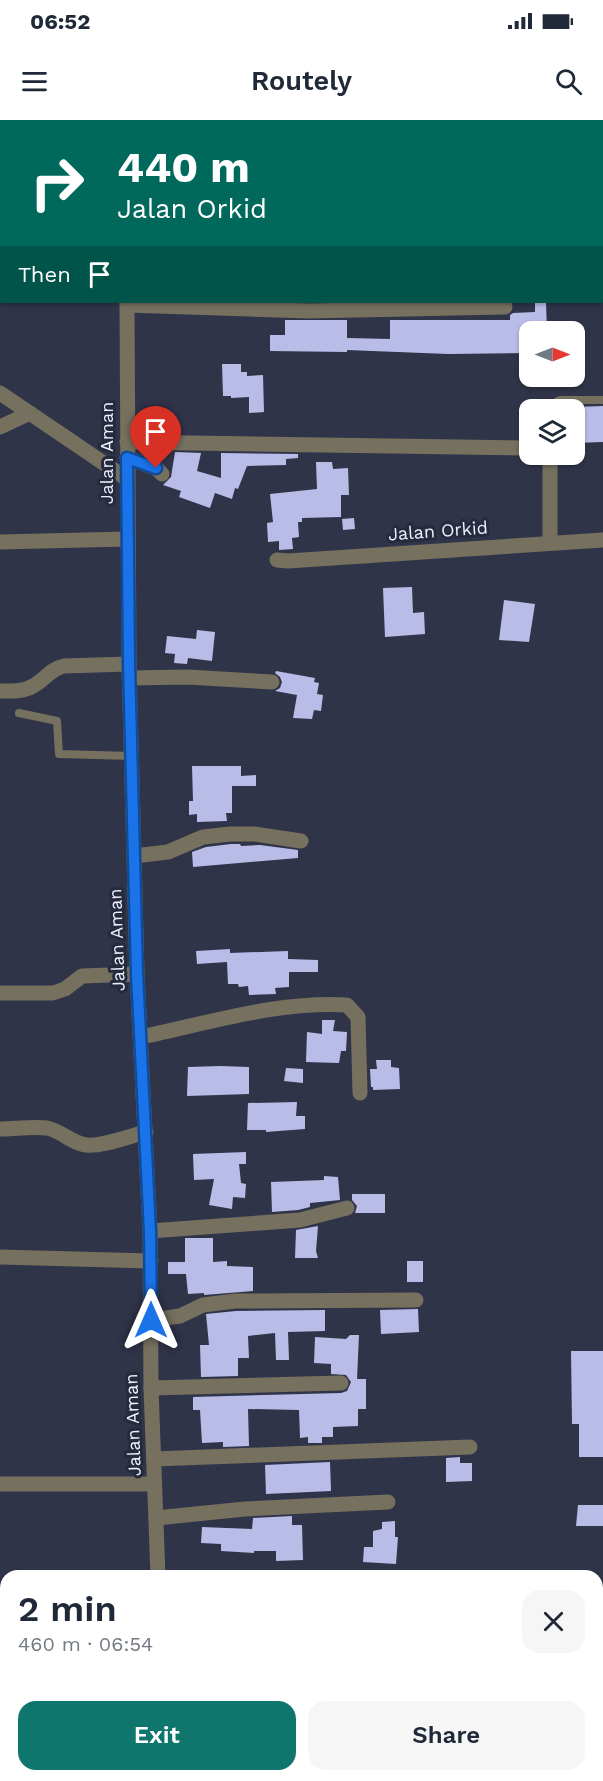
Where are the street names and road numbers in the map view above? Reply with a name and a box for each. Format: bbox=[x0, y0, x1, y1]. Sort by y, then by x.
street label: Jalan Aman bbox=[96, 402, 117, 504]
street label: Jalan Orkid bbox=[387, 517, 489, 544]
street label: Jalan Aman bbox=[104, 888, 129, 992]
street label: Jalan Aman bbox=[120, 1373, 145, 1477]

